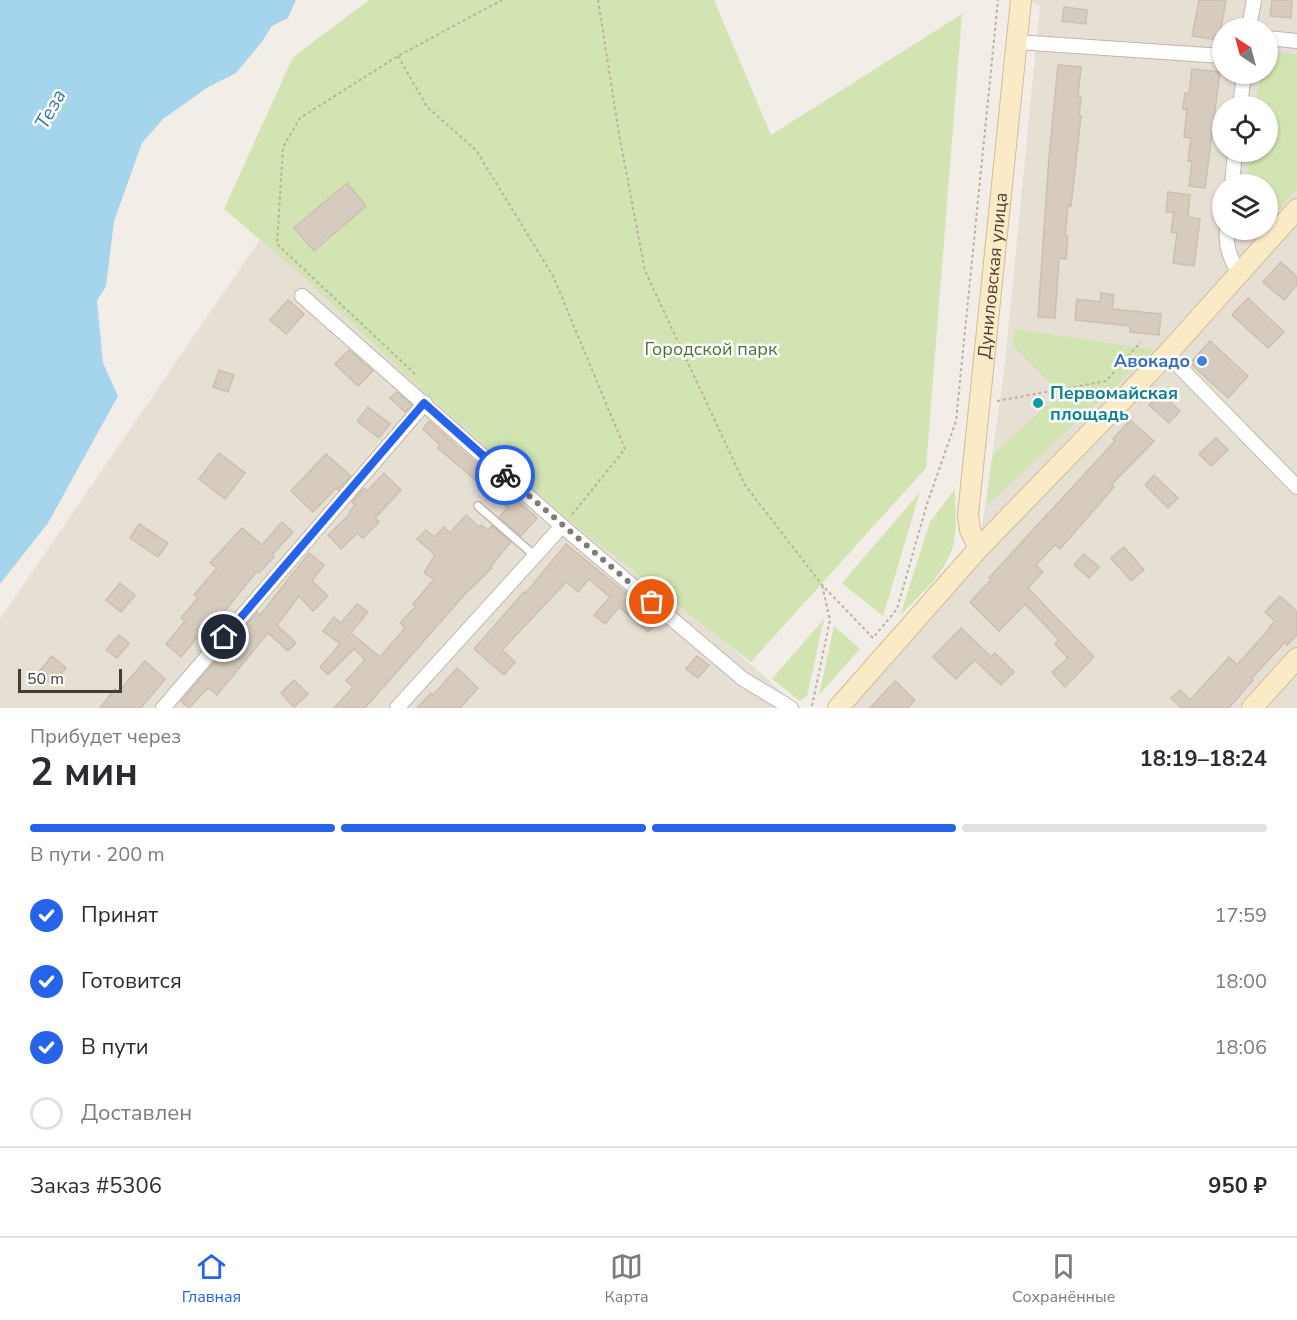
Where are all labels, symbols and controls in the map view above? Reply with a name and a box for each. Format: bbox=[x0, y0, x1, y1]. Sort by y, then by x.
north arrow bbox=[1212, 18, 1278, 84]
map controls bbox=[1212, 18, 1278, 240]
water label: Теза bbox=[28, 84, 72, 134]
button: locate bbox=[1212, 96, 1278, 162]
button: layers bbox=[1212, 174, 1278, 240]
street label: Дуниловская улица bbox=[972, 191, 1013, 360]
park label: Городской парк bbox=[645, 337, 778, 361]
place label: Авокадо bbox=[1114, 349, 1190, 373]
marker: Авокадо bbox=[1195, 354, 1209, 368]
place label: Первомайская площадь bbox=[1050, 381, 1178, 426]
marker: Первомайская площадь bbox=[1031, 396, 1045, 410]
courier bbox=[475, 445, 535, 505]
icon: bike bbox=[489, 459, 522, 492]
pin bbox=[626, 576, 677, 627]
icon: bag bbox=[635, 585, 668, 618]
pin bbox=[198, 611, 249, 662]
icon: home bbox=[207, 620, 240, 653]
scale bar bbox=[18, 666, 122, 694]
text: 50 m bbox=[27, 668, 64, 690]
text: Прибудет через bbox=[30, 723, 181, 750]
text: 18:19–18:24 bbox=[1139, 744, 1267, 774]
text: 2 мин bbox=[30, 746, 138, 799]
text: В пути · 200 m bbox=[30, 841, 165, 868]
icon: check bbox=[30, 899, 63, 932]
text: Принят bbox=[81, 900, 158, 930]
text: 17:59 bbox=[1214, 902, 1267, 929]
icon: check bbox=[30, 965, 63, 998]
text: Готовится bbox=[81, 966, 182, 996]
text: 18:00 bbox=[1214, 968, 1267, 995]
icon: check bbox=[30, 1031, 63, 1064]
text: В пути bbox=[81, 1032, 149, 1062]
text: 18:06 bbox=[1214, 1034, 1267, 1061]
text: Доставлен bbox=[81, 1098, 192, 1128]
text: Заказ #5306 bbox=[30, 1171, 162, 1201]
text: 950 ₽ bbox=[1208, 1171, 1267, 1201]
tab: Главная bbox=[182, 1250, 241, 1308]
tab: Карта bbox=[605, 1250, 649, 1308]
tab: Сохранённые bbox=[1012, 1250, 1115, 1308]

